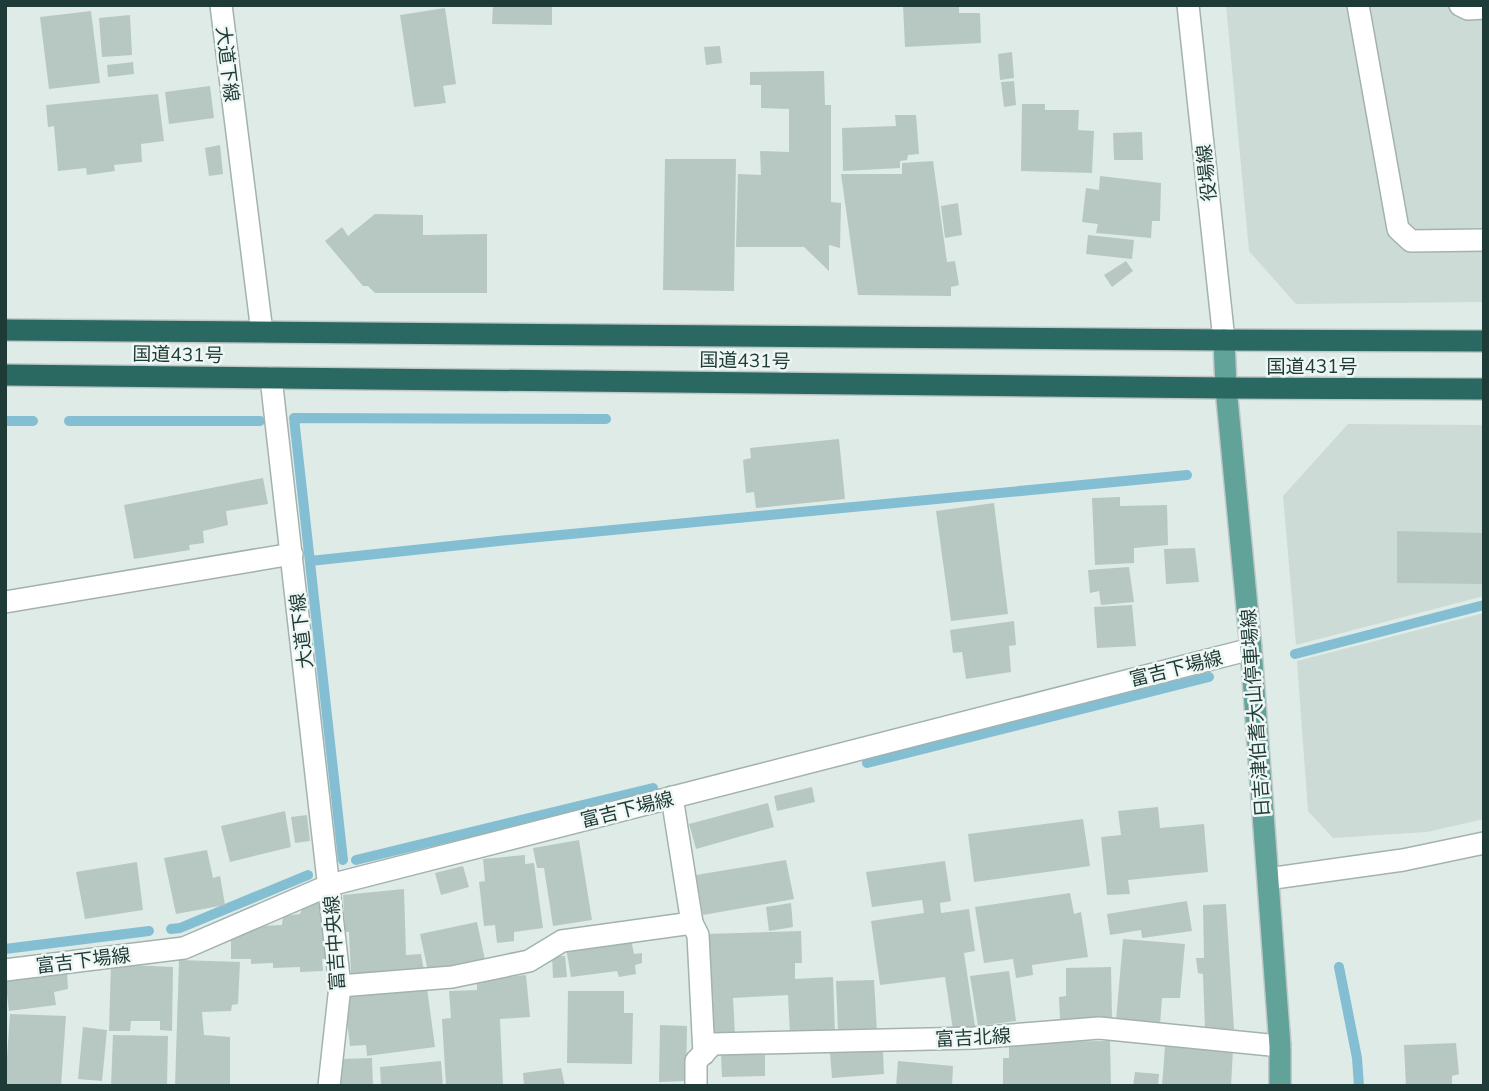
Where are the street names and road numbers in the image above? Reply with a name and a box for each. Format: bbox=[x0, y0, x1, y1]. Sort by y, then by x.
street label: 大道下線 bbox=[209, 25, 245, 103]
street label: 役場線 bbox=[1191, 143, 1223, 203]
street label: 国道431号 bbox=[132, 341, 224, 369]
street label: 国道431号 bbox=[699, 347, 791, 375]
street label: 国道431号 bbox=[1266, 354, 1358, 380]
street label: 大道下線 bbox=[284, 592, 320, 670]
street label: 日吉津伯耆大山停車場線 bbox=[1236, 608, 1276, 818]
street label: 富吉下場線 bbox=[1127, 645, 1225, 693]
street label: 富吉下場線 bbox=[578, 786, 676, 834]
street label: 富吉中央線 bbox=[319, 895, 351, 991]
street label: 富吉下場線 bbox=[34, 942, 132, 980]
street label: 富吉北線 bbox=[934, 1023, 1012, 1053]

